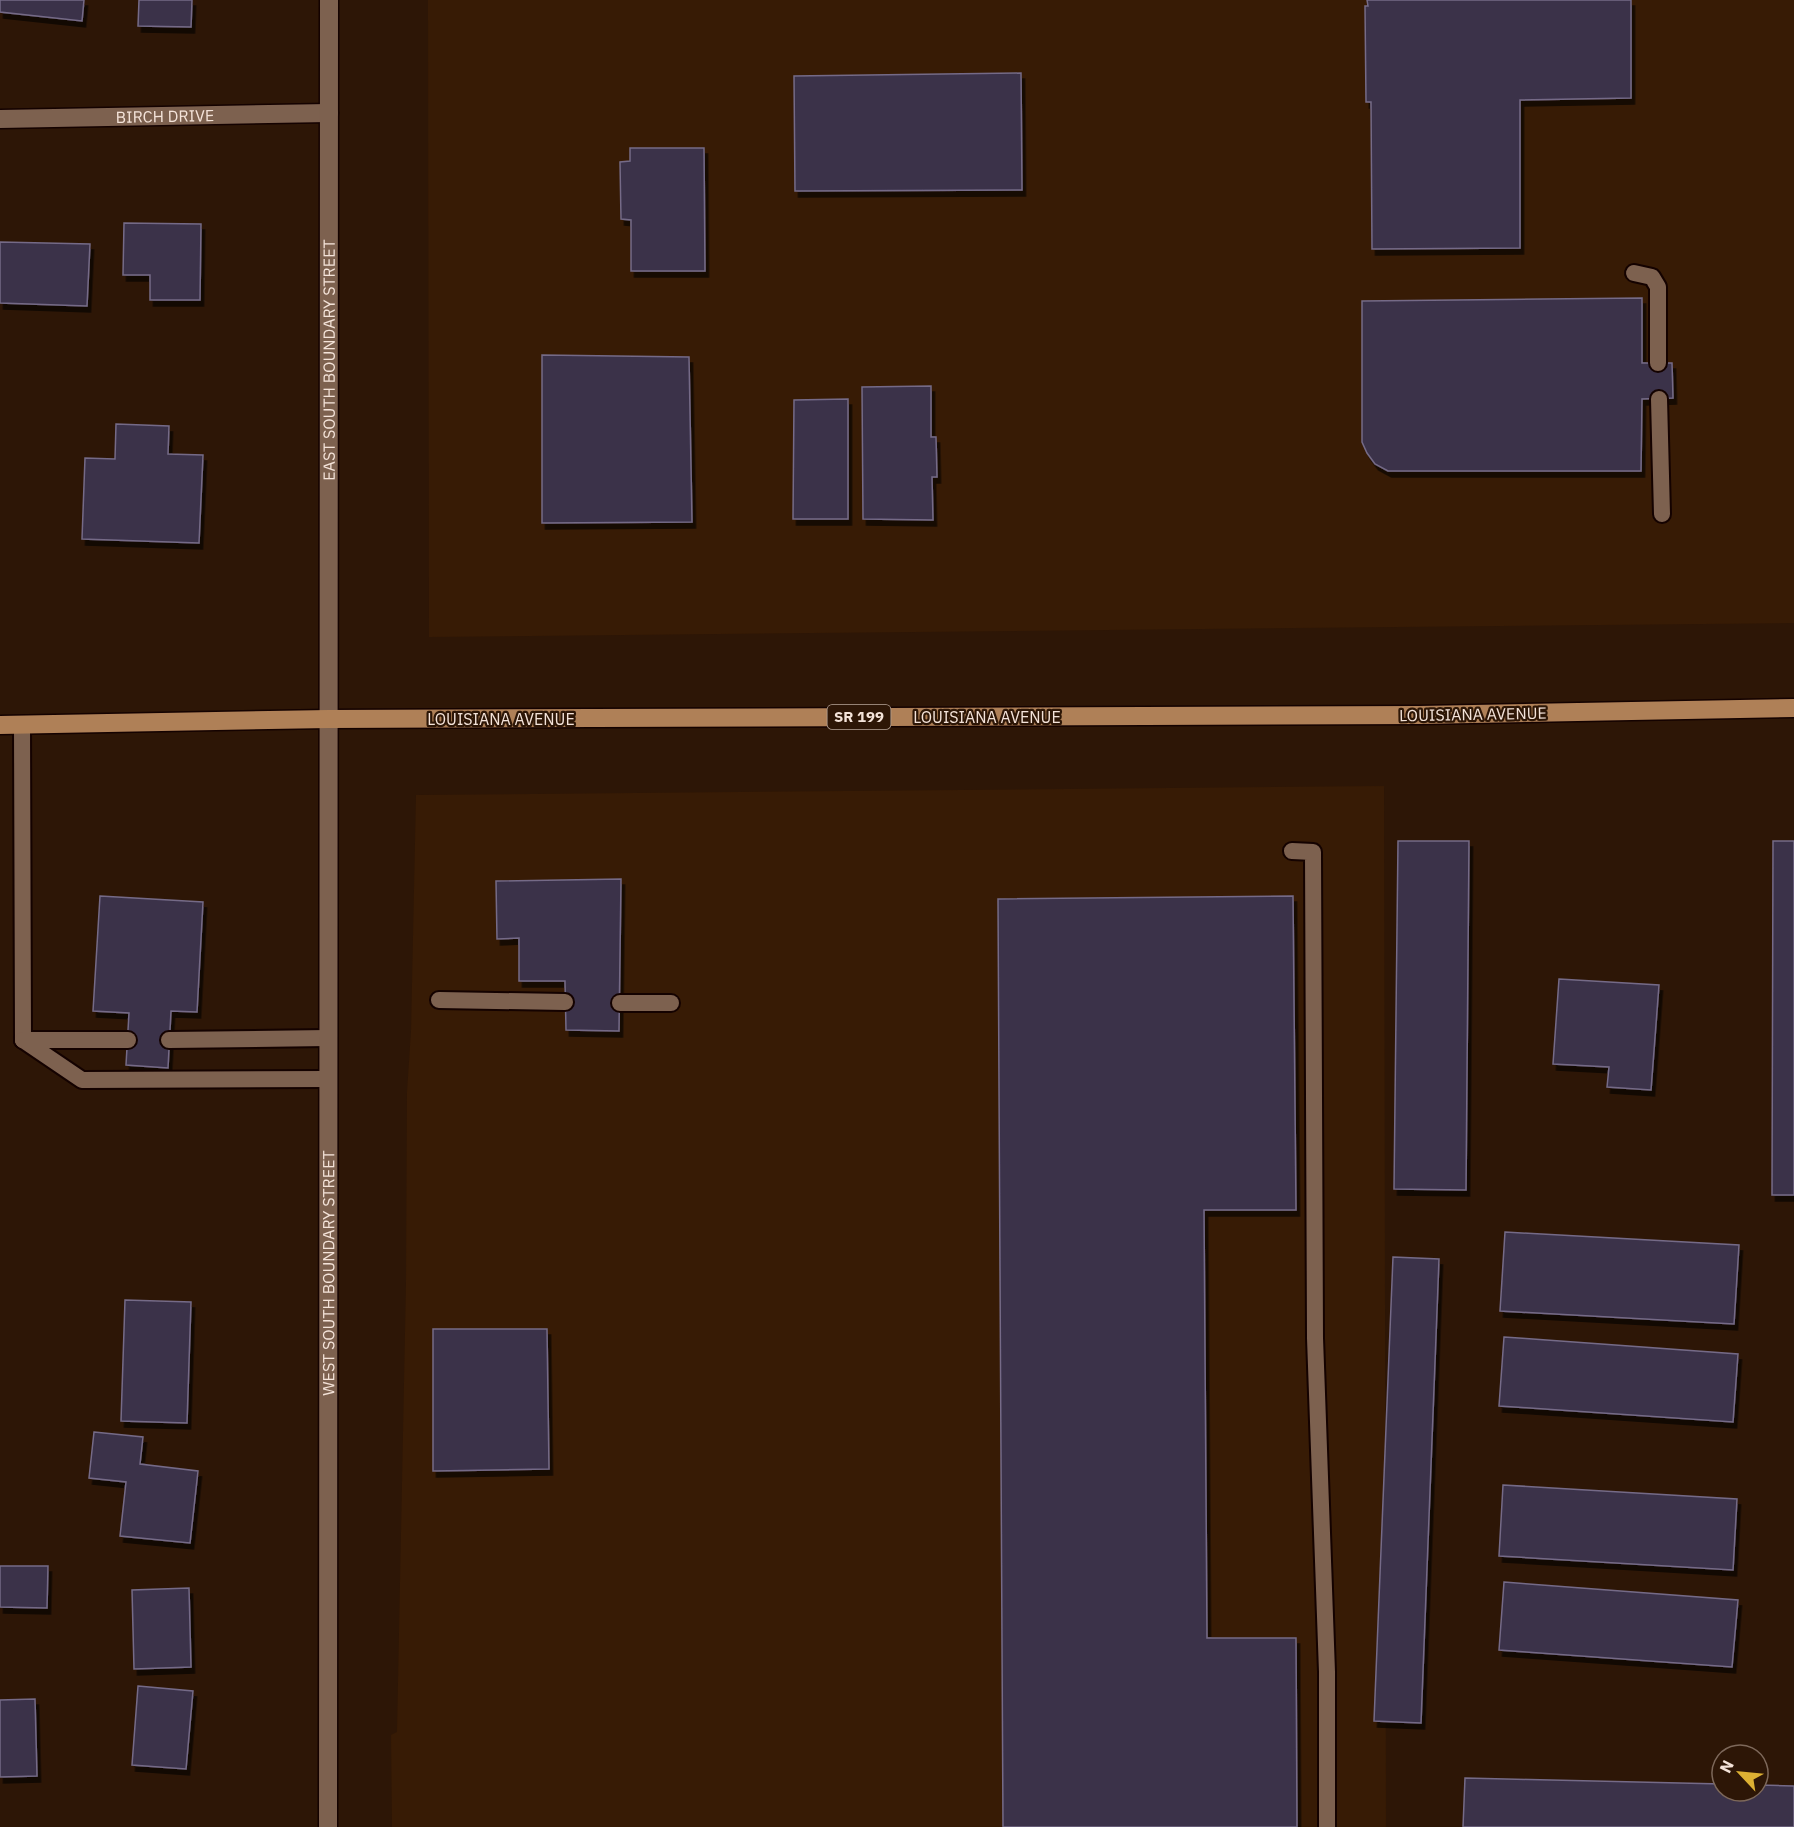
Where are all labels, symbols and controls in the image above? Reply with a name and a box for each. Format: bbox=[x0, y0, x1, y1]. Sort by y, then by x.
street label: BIRCH DRIVE bbox=[116, 105, 214, 127]
street label: EAST SOUTH BOUNDARY STREET bbox=[319, 239, 339, 481]
street label: LOUISIANA AVENUE bbox=[1399, 703, 1547, 725]
road number: SR 199 bbox=[828, 705, 890, 729]
street label: LOUISIANA AVENUE bbox=[913, 707, 1061, 727]
street label: LOUISIANA AVENUE bbox=[427, 709, 575, 729]
street label: WEST SOUTH BOUNDARY STREET bbox=[318, 1150, 338, 1396]
north arrow bbox=[1710, 1743, 1770, 1803]
text: N bbox=[1715, 1757, 1738, 1776]

